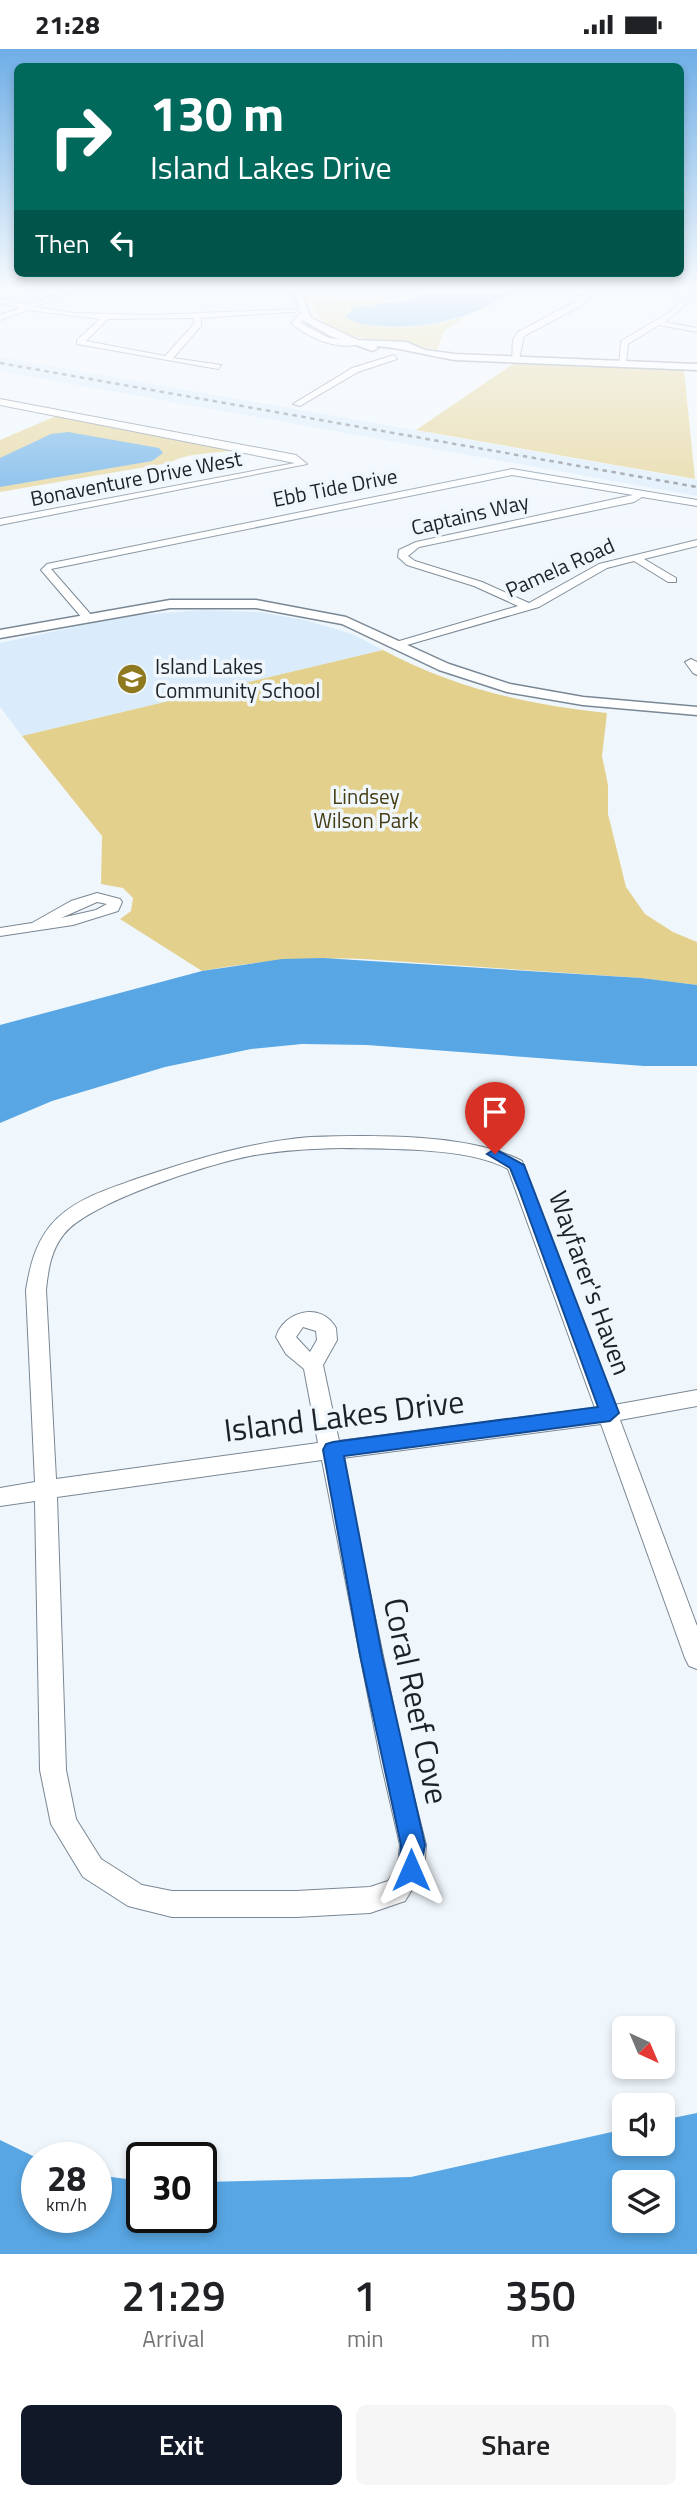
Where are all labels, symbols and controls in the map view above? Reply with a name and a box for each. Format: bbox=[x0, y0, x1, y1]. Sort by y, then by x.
text: 21:28 bbox=[35, 5, 100, 44]
text: 130 m bbox=[150, 75, 284, 150]
icon: right bbox=[35, 91, 126, 182]
text: Island Lakes Drive bbox=[150, 143, 392, 191]
text: Then bbox=[35, 224, 90, 263]
icon: left bbox=[104, 224, 142, 262]
street label: Bonaventure Drive West bbox=[27, 442, 245, 514]
street label: Ebb Tide Drive bbox=[270, 459, 400, 515]
street label: Captains Way bbox=[408, 485, 532, 543]
street label: Pamela Road bbox=[500, 529, 619, 605]
place label: Island Lakes Community School bbox=[155, 650, 320, 706]
school or university icon: Island Lakes Community School bbox=[115, 662, 149, 696]
park label: Lindsey Wilson Park bbox=[314, 780, 419, 836]
pin bbox=[465, 1082, 525, 1154]
icon: arrive bbox=[476, 1093, 514, 1131]
street label: Wayfarer's Haven bbox=[539, 1185, 642, 1380]
street label: Island Lakes Drive bbox=[221, 1376, 467, 1454]
street label: Coral Reef Cove bbox=[372, 1593, 462, 1808]
position arrow bbox=[374, 1833, 448, 1907]
north arrow bbox=[612, 2016, 676, 2079]
map controls bbox=[612, 2016, 675, 2233]
button: sound bbox=[612, 2093, 675, 2156]
speed limit sign: 30 bbox=[126, 2142, 217, 2233]
text: 28 bbox=[47, 2151, 86, 2205]
button: layers bbox=[612, 2170, 675, 2233]
text: km/h bbox=[46, 2191, 87, 2218]
text: 21:29 bbox=[121, 2263, 226, 2327]
text: 1 bbox=[354, 2263, 377, 2327]
text: 350 bbox=[505, 2263, 576, 2327]
text: Arrival bbox=[142, 2321, 205, 2356]
text: min bbox=[347, 2321, 384, 2356]
text: m bbox=[531, 2321, 550, 2356]
button: Exit bbox=[21, 2405, 342, 2485]
button: Share bbox=[356, 2405, 676, 2485]

